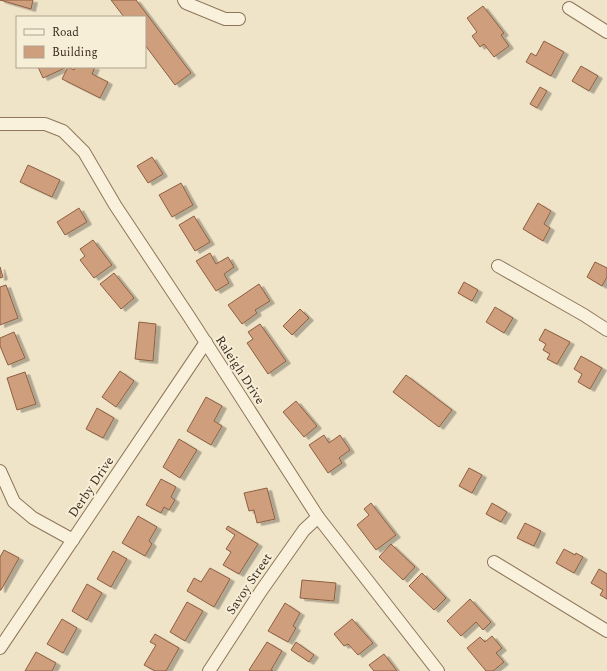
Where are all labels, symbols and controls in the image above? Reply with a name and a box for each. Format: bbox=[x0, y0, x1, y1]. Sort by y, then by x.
legend bbox=[16, 16, 146, 68]
text: Road bbox=[52, 23, 79, 42]
text: Building bbox=[52, 43, 98, 62]
street label: Raleigh Drive bbox=[210, 331, 270, 409]
street label: Derby Drive bbox=[63, 452, 119, 522]
street label: Savoy Street bbox=[221, 549, 277, 619]

